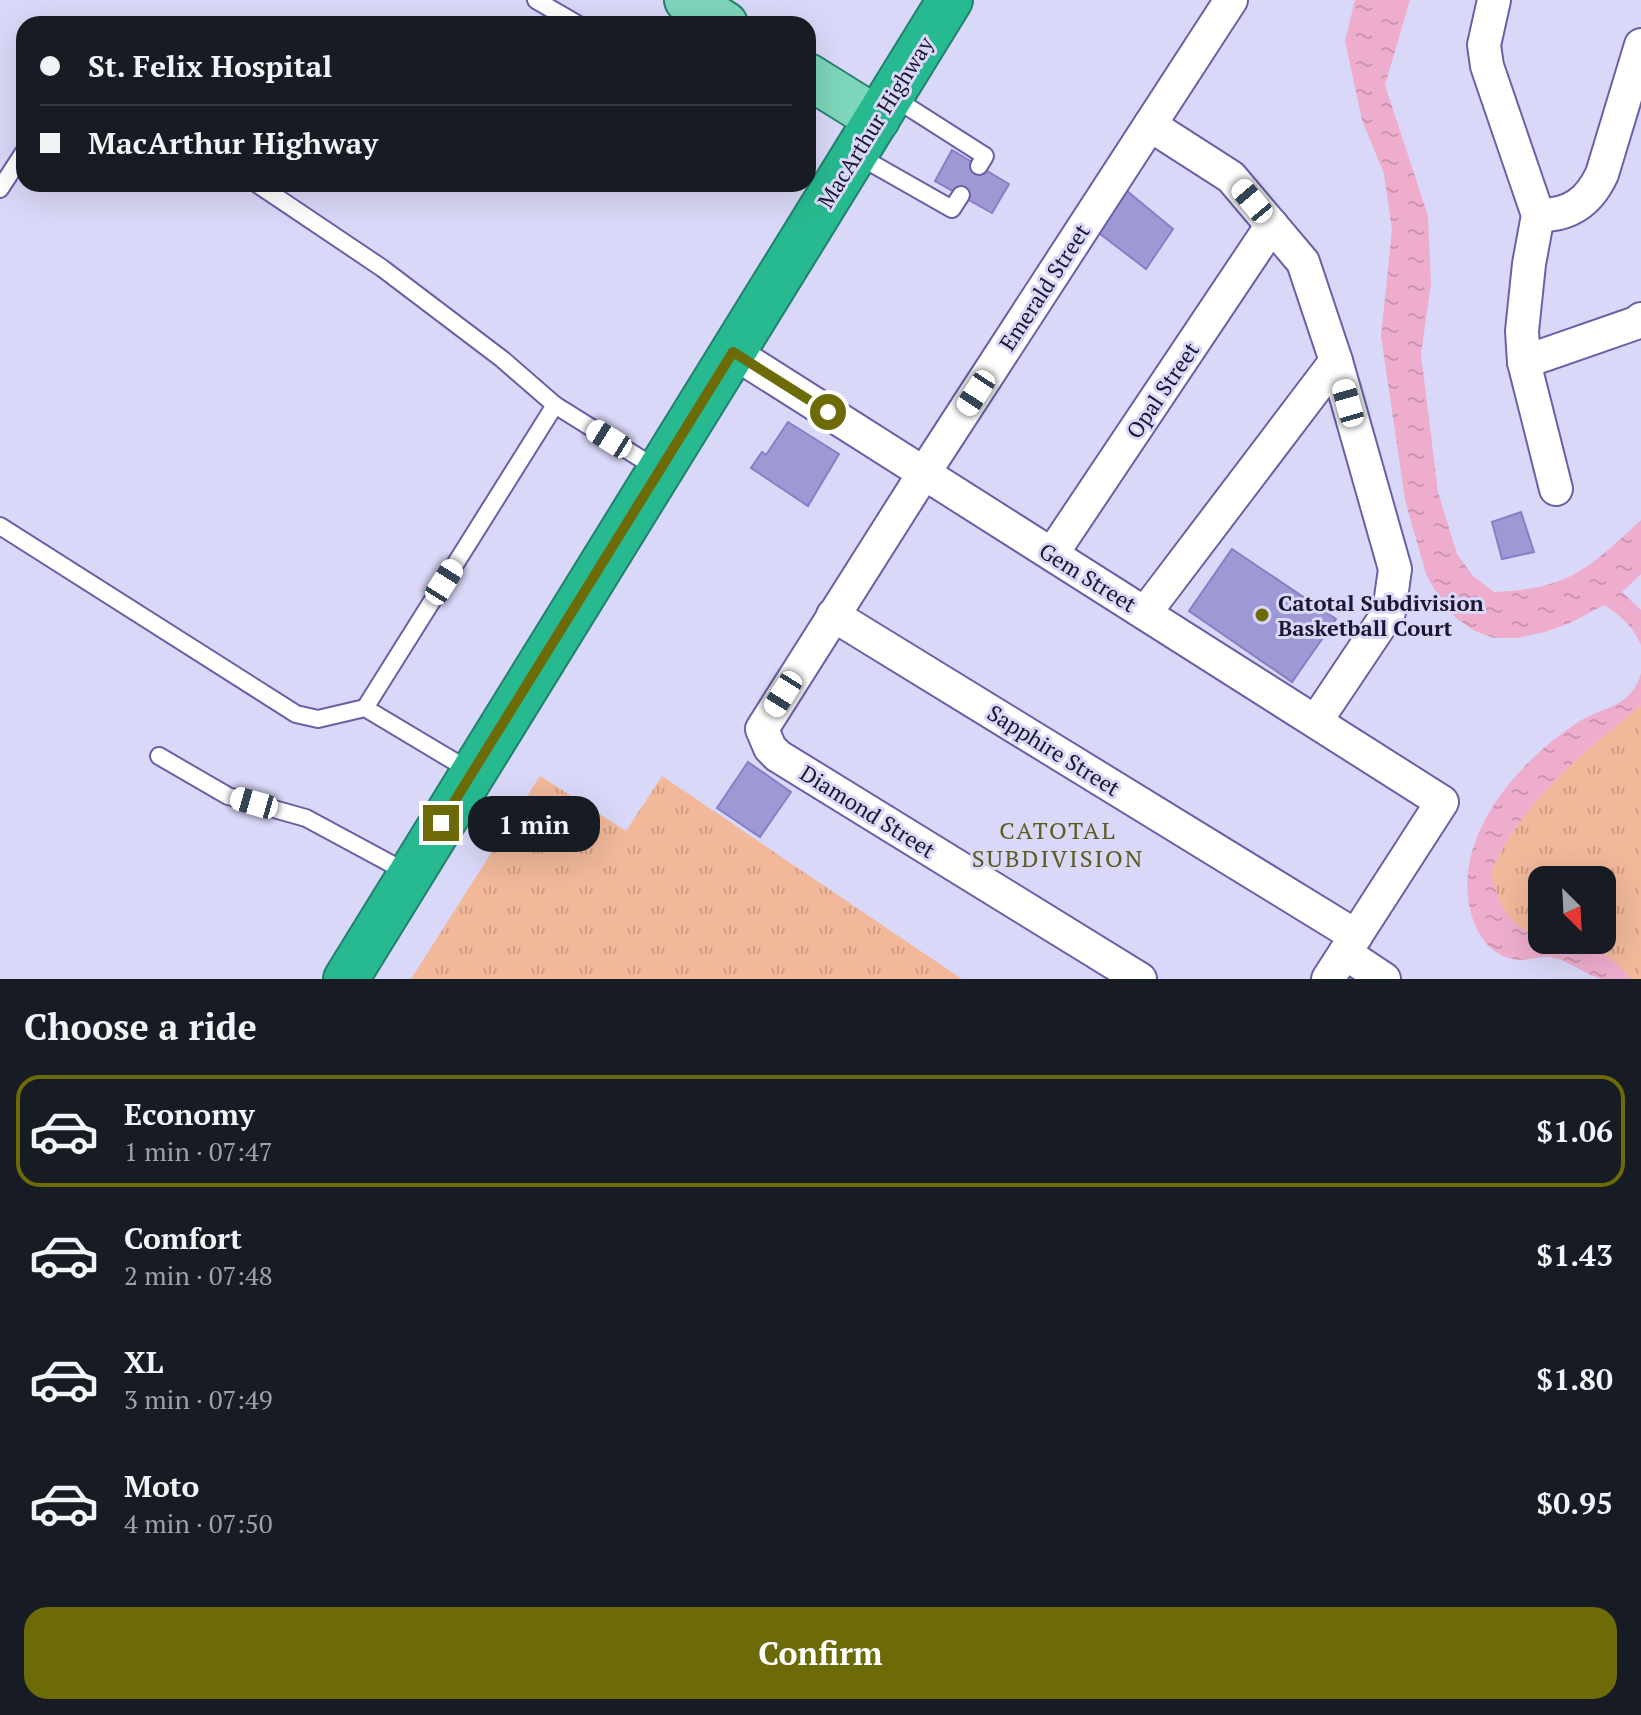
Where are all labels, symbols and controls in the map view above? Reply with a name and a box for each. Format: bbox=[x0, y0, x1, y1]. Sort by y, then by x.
street label: MacArthur Highway bbox=[811, 30, 940, 213]
text: St. Felix Hospital bbox=[88, 46, 332, 86]
text: MacArthur Highway bbox=[88, 123, 378, 163]
car bbox=[1227, 175, 1277, 227]
street label: Emerald Street bbox=[992, 218, 1096, 356]
street label: Opal Street bbox=[1119, 336, 1205, 444]
car bbox=[953, 366, 999, 420]
car bbox=[1330, 377, 1366, 429]
route start bbox=[810, 394, 846, 430]
car bbox=[582, 416, 636, 462]
street label: Gem Street bbox=[1034, 536, 1142, 618]
car bbox=[421, 555, 467, 609]
place label: Catotal Subdivision Basketball Court bbox=[1278, 588, 1484, 642]
marker: Catotal Subdivision Basketball Court bbox=[1253, 606, 1271, 624]
car bbox=[760, 667, 806, 721]
street label: Sapphire Street bbox=[982, 698, 1126, 802]
street label: Diamond Street bbox=[795, 758, 941, 864]
car bbox=[228, 785, 280, 821]
callout: 1 min bbox=[469, 795, 601, 851]
route end bbox=[423, 805, 459, 841]
text: 1 min bbox=[498, 807, 570, 841]
district label: CATOTAL SUBDIVISION bbox=[972, 814, 1144, 874]
north arrow bbox=[1528, 866, 1616, 954]
map controls bbox=[1528, 866, 1616, 954]
text: Choose a ride bbox=[24, 1003, 257, 1050]
text: Economy bbox=[124, 1094, 255, 1134]
icon: car bbox=[28, 1095, 100, 1167]
text: $1.06 bbox=[1536, 1111, 1613, 1151]
text: 1 min · 07:47 bbox=[124, 1134, 273, 1168]
text: Comfort bbox=[124, 1218, 242, 1258]
icon: car bbox=[28, 1219, 100, 1291]
text: $1.43 bbox=[1536, 1235, 1613, 1275]
text: 2 min · 07:48 bbox=[124, 1258, 273, 1292]
text: XL bbox=[124, 1342, 163, 1382]
icon: car bbox=[28, 1343, 100, 1415]
text: $1.80 bbox=[1536, 1359, 1613, 1399]
text: 3 min · 07:49 bbox=[124, 1382, 273, 1416]
text: Moto bbox=[124, 1466, 199, 1506]
icon: car bbox=[28, 1467, 100, 1539]
text: $0.95 bbox=[1536, 1483, 1613, 1523]
text: 4 min · 07:50 bbox=[124, 1506, 273, 1540]
button: Confirm bbox=[24, 1607, 1617, 1699]

